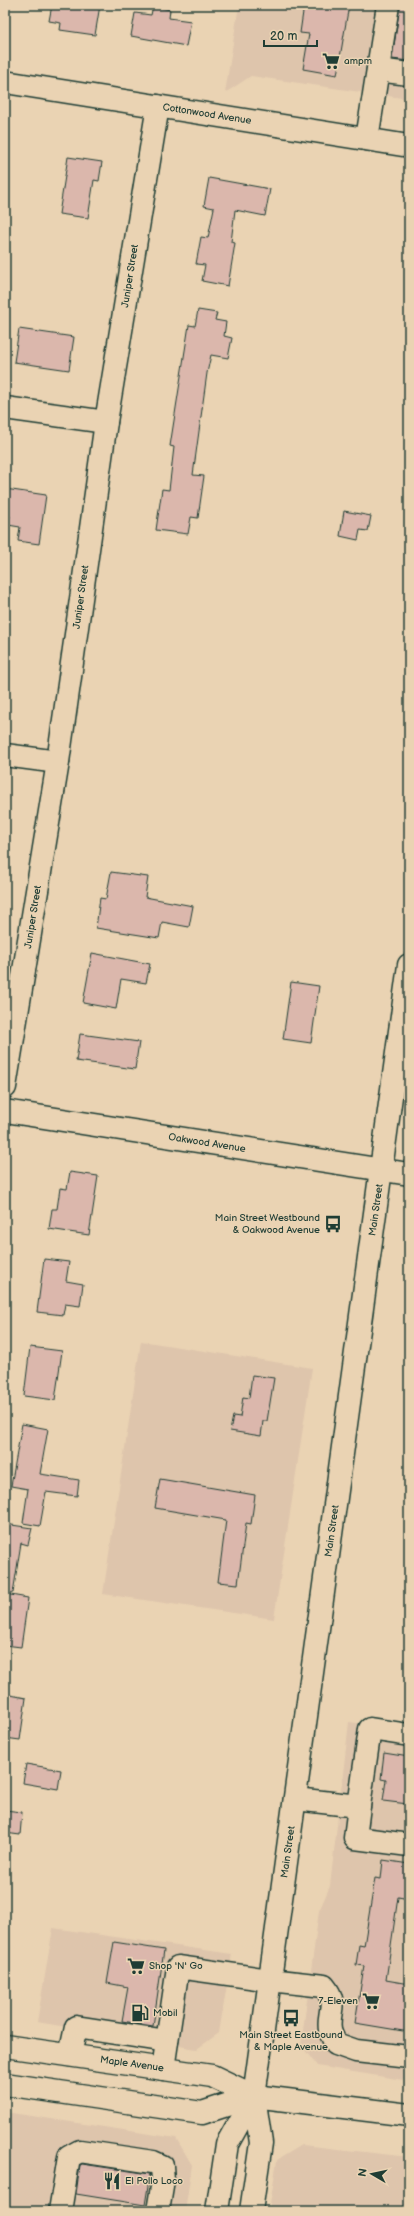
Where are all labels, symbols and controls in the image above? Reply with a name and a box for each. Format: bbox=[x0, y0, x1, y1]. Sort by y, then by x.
scale bar bbox=[264, 22, 317, 48]
text: 20 m bbox=[270, 29, 297, 44]
supermarket icon: ampm bbox=[321, 51, 341, 71]
place label: ampm bbox=[344, 55, 372, 67]
street label: Cottonwood Avenue bbox=[162, 101, 252, 127]
street label: Juniper Street bbox=[119, 243, 141, 309]
street label: Juniper Street bbox=[71, 564, 91, 630]
street label: Juniper Street bbox=[22, 884, 44, 950]
street label: Oakwood Avenue bbox=[168, 1131, 247, 1155]
street label: Main Street bbox=[366, 1183, 386, 1237]
place label: Main Street Westbound & Oakwood Avenue bbox=[215, 1212, 320, 1236]
bus stop icon: Main Street Westbound & Oakwood Avenue bbox=[323, 1214, 343, 1234]
street label: Main Street bbox=[322, 1504, 342, 1558]
street label: Main Street bbox=[278, 1825, 298, 1879]
supermarket icon: Shop 'N' Go bbox=[126, 1956, 146, 1976]
place label: Shop 'N' Go bbox=[149, 1960, 203, 1972]
supermarket icon: 7-Eleven bbox=[361, 1991, 381, 2011]
place label: 7-Eleven bbox=[319, 1995, 358, 2007]
fuel station icon: Mobil bbox=[130, 2003, 150, 2023]
place label: Mobil bbox=[153, 2007, 178, 2019]
bus stop icon: Main Street Eastbound & Maple Avenue bbox=[281, 2008, 301, 2028]
place label: Main Street Eastbound & Maple Avenue bbox=[239, 2029, 343, 2053]
street label: Maple Avenue bbox=[99, 2054, 165, 2074]
north arrow bbox=[352, 2154, 392, 2194]
text: N bbox=[356, 2167, 370, 2178]
restaurant icon: El Pollo Loco bbox=[102, 2171, 122, 2191]
place label: El Pollo Loco bbox=[125, 2175, 183, 2187]

